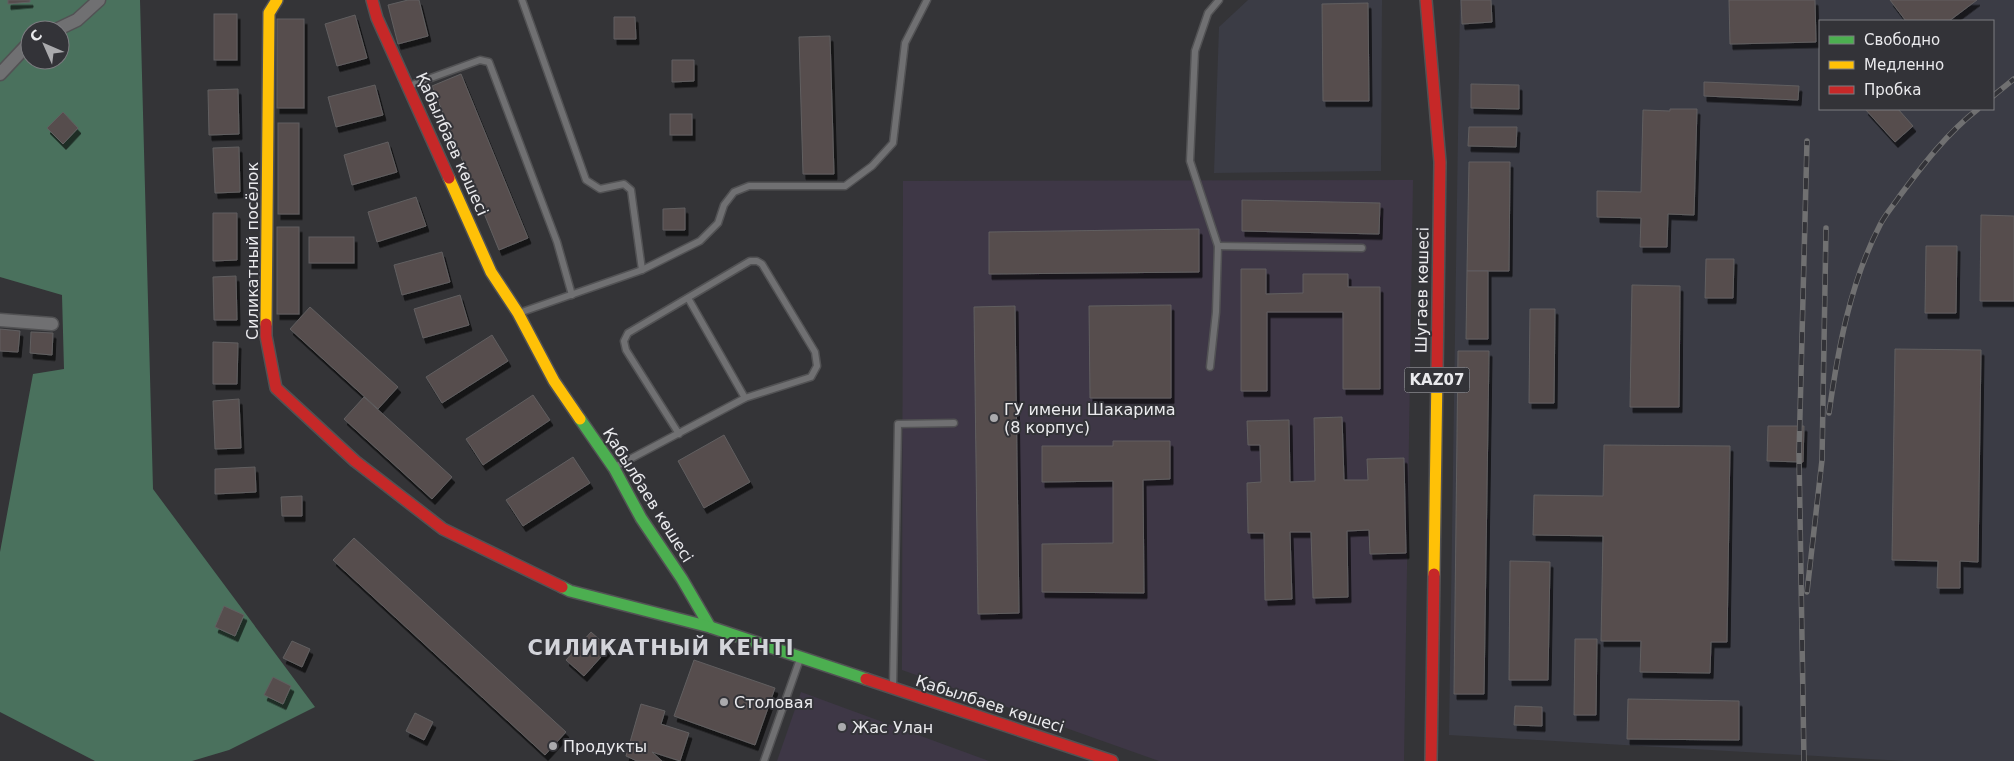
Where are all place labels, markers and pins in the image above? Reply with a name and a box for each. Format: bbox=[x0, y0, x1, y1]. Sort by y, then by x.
place label: ГУ имени Шакарима (8 корпус) bbox=[1004, 400, 1176, 437]
marker: ГУ имени Шакарима (8 корпус) bbox=[988, 412, 1000, 424]
place label: Столовая bbox=[734, 693, 813, 712]
marker: Столовая bbox=[718, 696, 730, 708]
place label: Жас Улан bbox=[852, 718, 933, 737]
marker: Жас Улан bbox=[836, 721, 848, 733]
place label: Продукты bbox=[563, 737, 647, 756]
marker: Продукты bbox=[547, 740, 559, 752]

